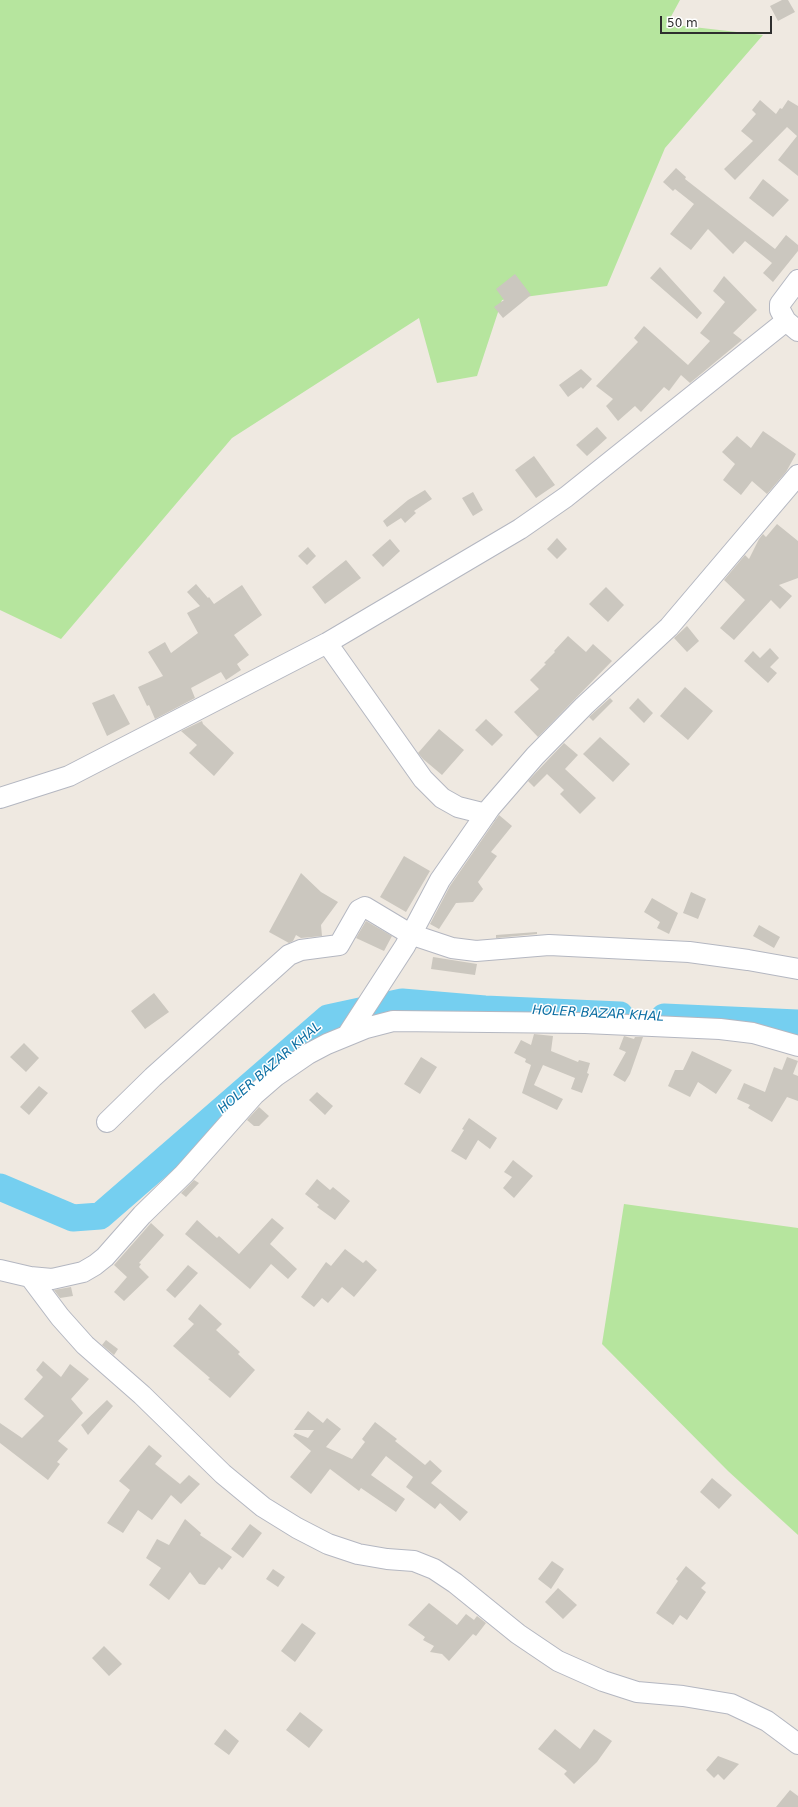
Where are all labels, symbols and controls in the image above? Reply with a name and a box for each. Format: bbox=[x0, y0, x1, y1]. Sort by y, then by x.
scale bar bbox=[662, 8, 774, 34]
text: 50 m bbox=[667, 16, 698, 30]
water label: HOLER BAZAR KHAL bbox=[532, 1003, 664, 1025]
water label: HOLER BAZAR KHAL bbox=[215, 1019, 325, 1117]

